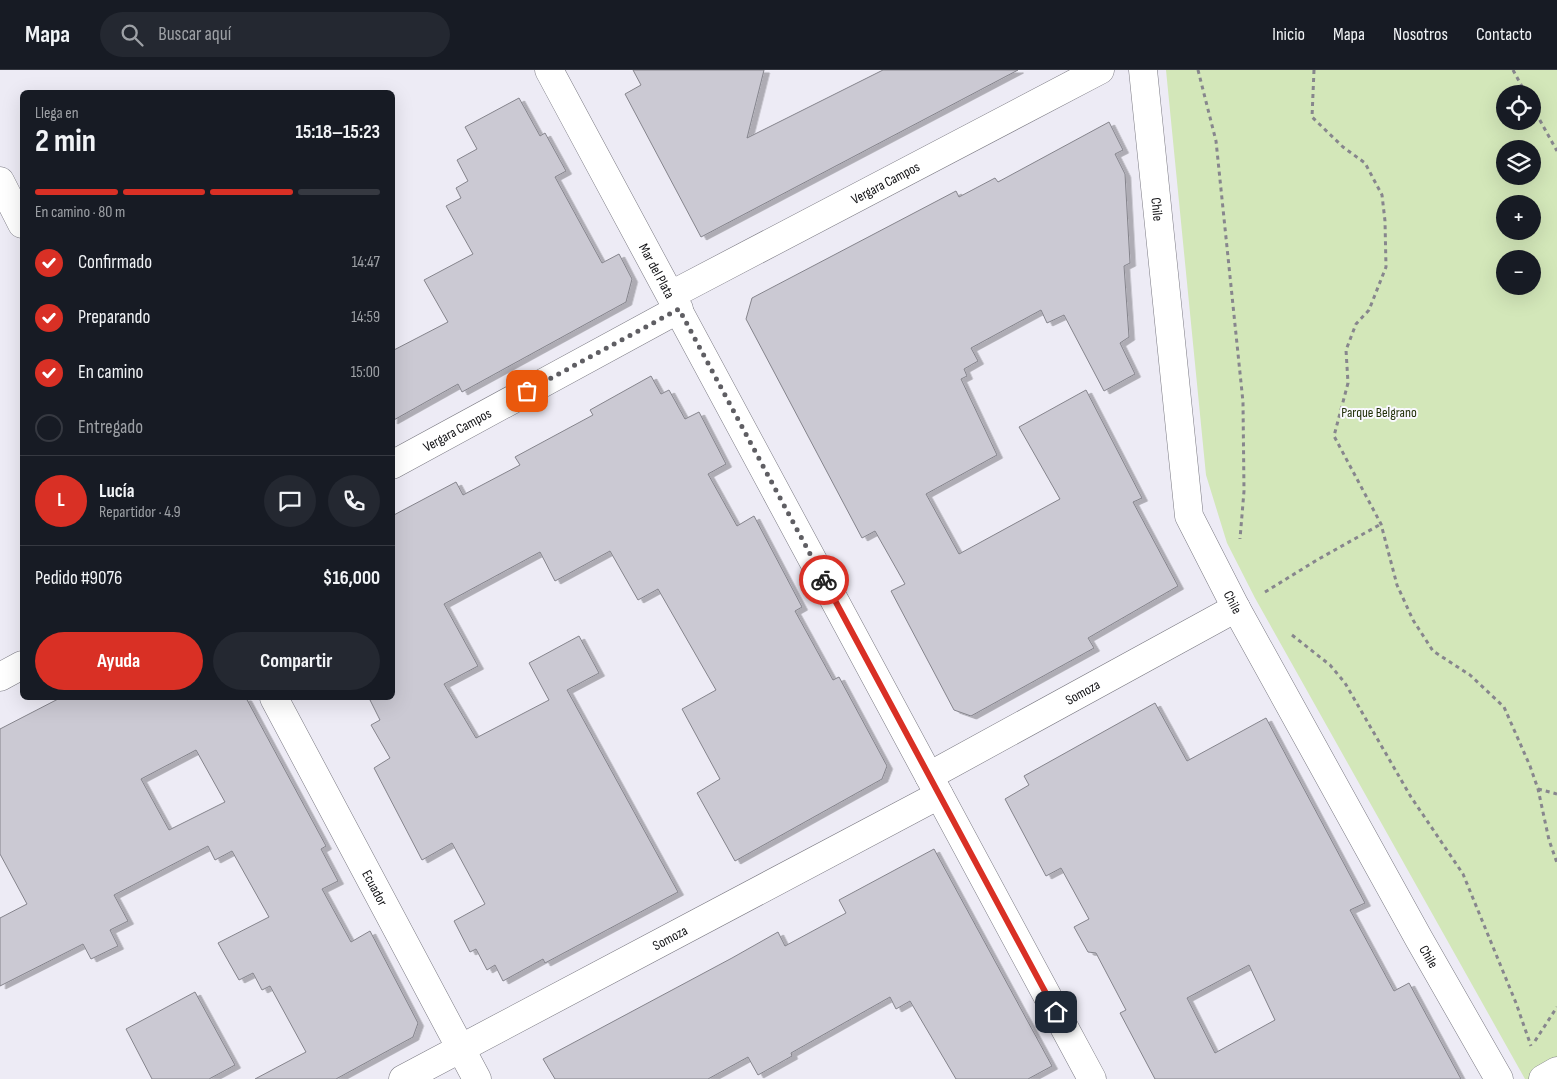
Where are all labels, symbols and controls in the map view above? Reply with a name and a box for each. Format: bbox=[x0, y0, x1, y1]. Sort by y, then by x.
search box bbox=[100, 12, 450, 57]
text: Mapa bbox=[25, 20, 70, 49]
icon: search bbox=[118, 21, 146, 49]
text: Buscar aquí bbox=[158, 23, 231, 46]
text: Inicio bbox=[1272, 24, 1305, 45]
text: Mapa bbox=[1333, 24, 1365, 45]
text: Nosotros bbox=[1393, 24, 1448, 45]
text: Contacto bbox=[1476, 24, 1532, 45]
map controls bbox=[1496, 85, 1541, 295]
button: locate bbox=[1496, 85, 1541, 130]
text: Llega en bbox=[35, 104, 79, 123]
text: 15:18–15:23 bbox=[296, 121, 380, 144]
text: 2 min bbox=[35, 122, 96, 161]
button: layers bbox=[1496, 140, 1541, 185]
street label: Vergara Campos bbox=[848, 158, 923, 208]
button: + bbox=[1496, 195, 1541, 240]
street label: Chile bbox=[1147, 197, 1167, 222]
text: En camino · 80 m bbox=[35, 203, 125, 222]
street label: Mar del Plata bbox=[635, 241, 678, 301]
icon: check bbox=[35, 249, 63, 277]
button: − bbox=[1496, 250, 1541, 295]
text: Confirmado bbox=[78, 251, 152, 274]
text: 14:47 bbox=[352, 253, 380, 272]
icon: check bbox=[35, 304, 63, 332]
text: Preparando bbox=[78, 306, 150, 329]
text: 14:59 bbox=[351, 308, 380, 327]
icon: check bbox=[35, 359, 63, 387]
text: En camino bbox=[78, 361, 143, 384]
text: 15:00 bbox=[351, 363, 380, 382]
pin bbox=[506, 370, 548, 412]
icon: bag bbox=[513, 377, 541, 405]
park label: Parque Belgrano bbox=[1341, 404, 1417, 421]
street label: Vergara Campos bbox=[420, 405, 494, 455]
text: Entregado bbox=[78, 416, 143, 439]
button: chat bbox=[264, 475, 316, 527]
button: phone bbox=[328, 475, 380, 527]
text: Lucía bbox=[99, 480, 134, 503]
text: L bbox=[57, 489, 65, 512]
text: Repartidor · 4.9 bbox=[99, 503, 181, 522]
courier bbox=[799, 555, 849, 605]
icon: bike bbox=[810, 566, 838, 594]
text: Pedido #9076 bbox=[35, 567, 122, 590]
text: $16,000 bbox=[323, 567, 380, 590]
street label: Chile bbox=[1220, 588, 1245, 617]
button: Ayuda bbox=[35, 632, 203, 690]
button: Compartir bbox=[213, 632, 380, 690]
street label: Somoza bbox=[1062, 676, 1103, 709]
street label: Ecuador bbox=[358, 867, 391, 909]
street label: Somoza bbox=[650, 922, 690, 954]
street label: Chile bbox=[1415, 942, 1442, 971]
pin bbox=[1035, 991, 1077, 1033]
icon: home bbox=[1042, 998, 1070, 1026]

